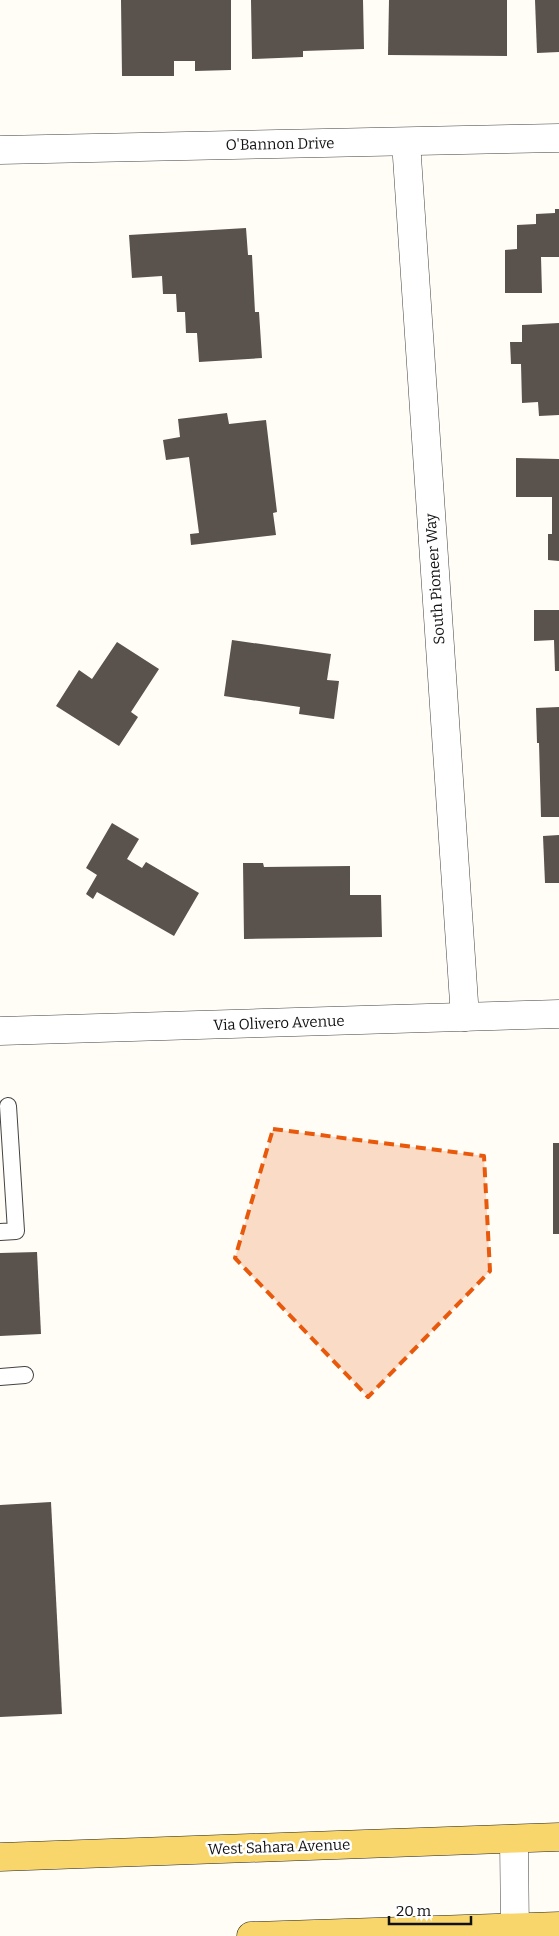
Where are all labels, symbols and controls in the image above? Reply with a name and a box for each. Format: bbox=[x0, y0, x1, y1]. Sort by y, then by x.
street label: O'Bannon Drive bbox=[225, 134, 335, 154]
street label: South Pioneer Way bbox=[421, 513, 449, 645]
street label: Via Olivero Avenue bbox=[213, 1012, 345, 1034]
street label: West Sahara Avenue bbox=[207, 1836, 351, 1858]
scale bar bbox=[389, 1894, 472, 1926]
text: 20 m bbox=[396, 1902, 432, 1920]

